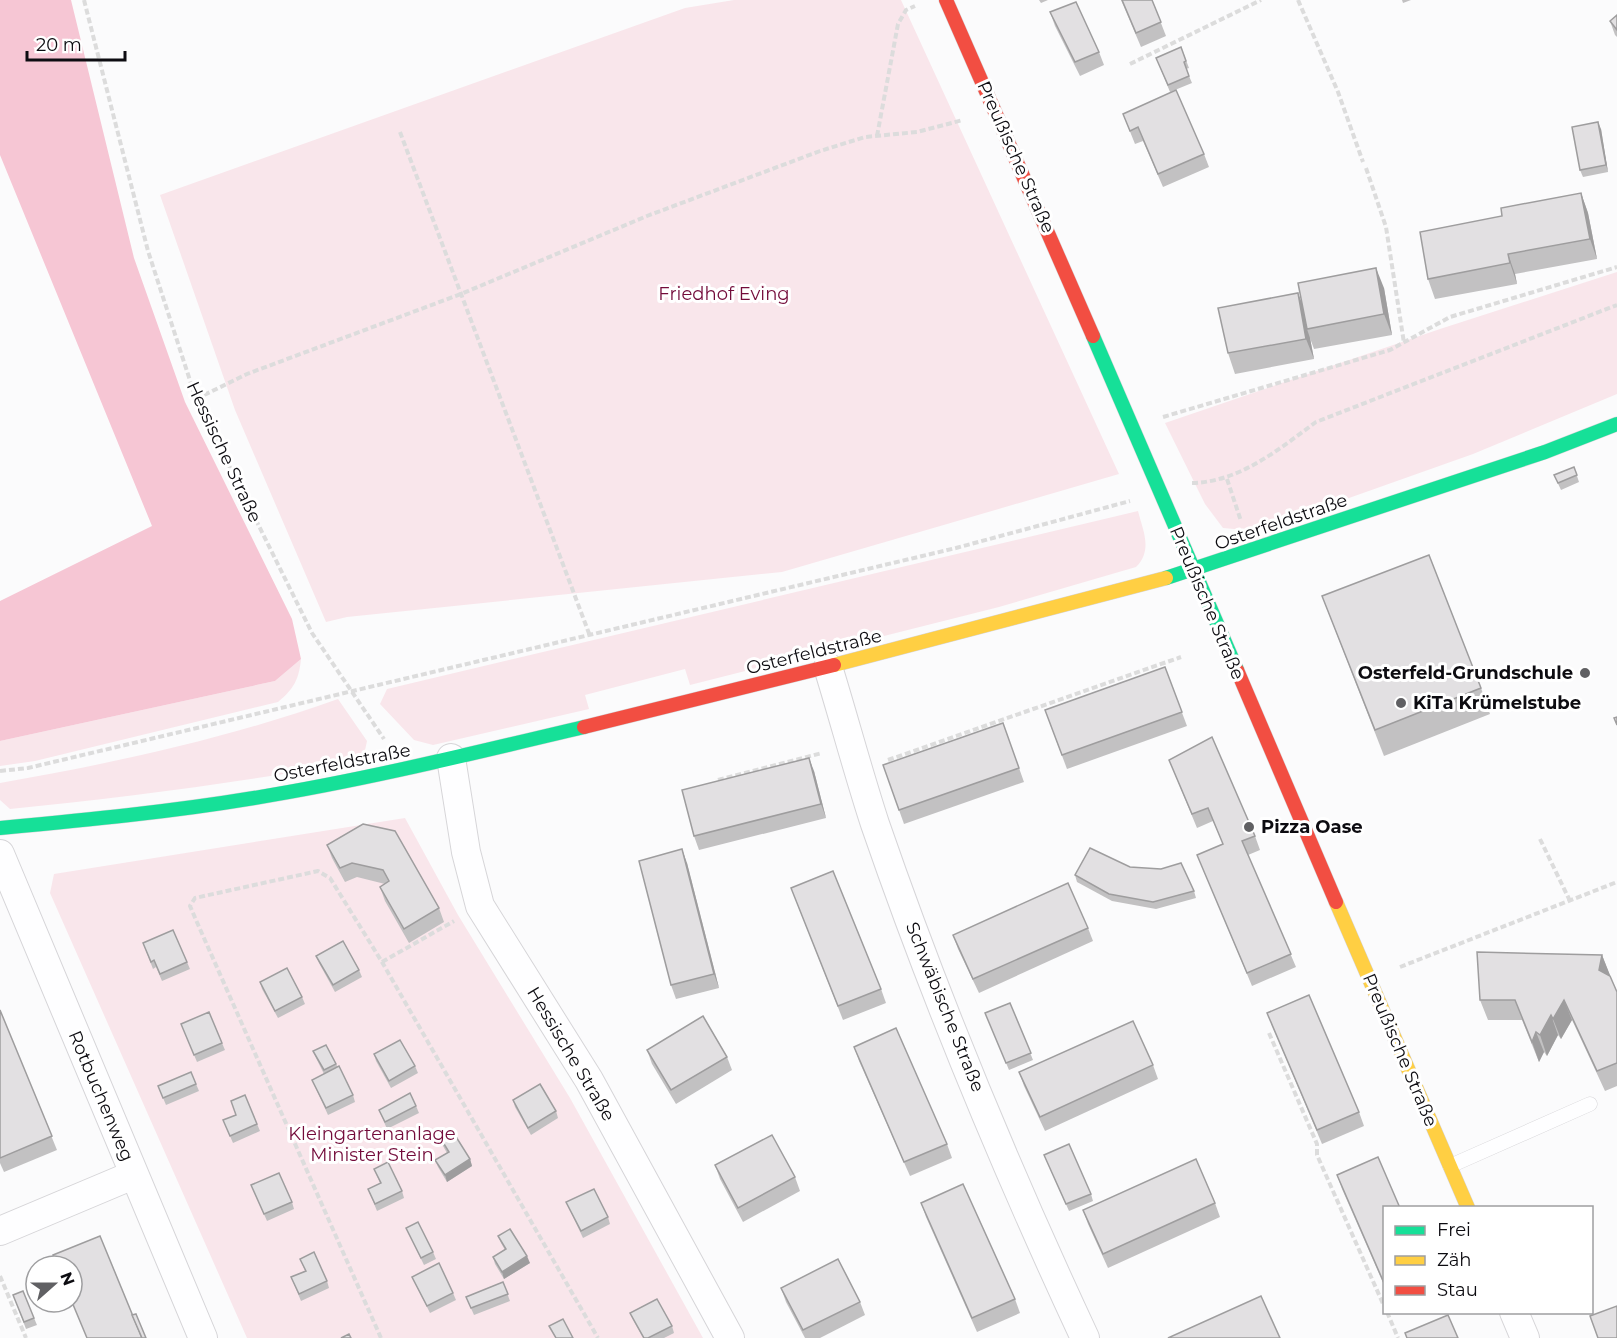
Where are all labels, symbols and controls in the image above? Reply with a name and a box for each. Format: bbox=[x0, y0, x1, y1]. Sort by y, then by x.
scale bar bbox=[27, 24, 124, 62]
text: 20 m bbox=[36, 34, 82, 56]
street label: Preußische Straße bbox=[973, 77, 1060, 237]
park label: Friedhof Eving bbox=[658, 283, 790, 305]
street label: Hessische Straße bbox=[182, 378, 266, 526]
street label: Osterfeldstraße bbox=[1212, 489, 1350, 555]
street label: Preußische Straße bbox=[1165, 523, 1249, 683]
street label: Osterfeldstraße bbox=[744, 624, 884, 679]
place label: Osterfeld-Grundschule bbox=[1358, 662, 1573, 684]
marker: Osterfeld-Grundschule bbox=[1578, 666, 1592, 680]
place label: KiTa Krümelstube bbox=[1413, 692, 1581, 714]
marker: KiTa Krümelstube bbox=[1394, 696, 1408, 710]
street label: Osterfeldstraße bbox=[272, 739, 412, 787]
place label: Pizza Oase bbox=[1261, 816, 1363, 838]
marker: Pizza Oase bbox=[1242, 820, 1256, 834]
street label: Schwäbische Straße bbox=[901, 919, 989, 1095]
street label: Preußische Straße bbox=[1358, 970, 1442, 1130]
street label: Hessische Straße bbox=[522, 983, 620, 1125]
street label: Rotbuchenweg bbox=[64, 1027, 138, 1165]
park label: Kleingartenanlage Minister Stein bbox=[288, 1123, 456, 1166]
legend bbox=[1383, 1206, 1593, 1314]
text: Frei bbox=[1437, 1219, 1471, 1241]
text: Zäh bbox=[1437, 1249, 1472, 1271]
north arrow bbox=[24, 1254, 84, 1314]
text: N bbox=[56, 1269, 79, 1288]
text: Stau bbox=[1437, 1279, 1478, 1301]

